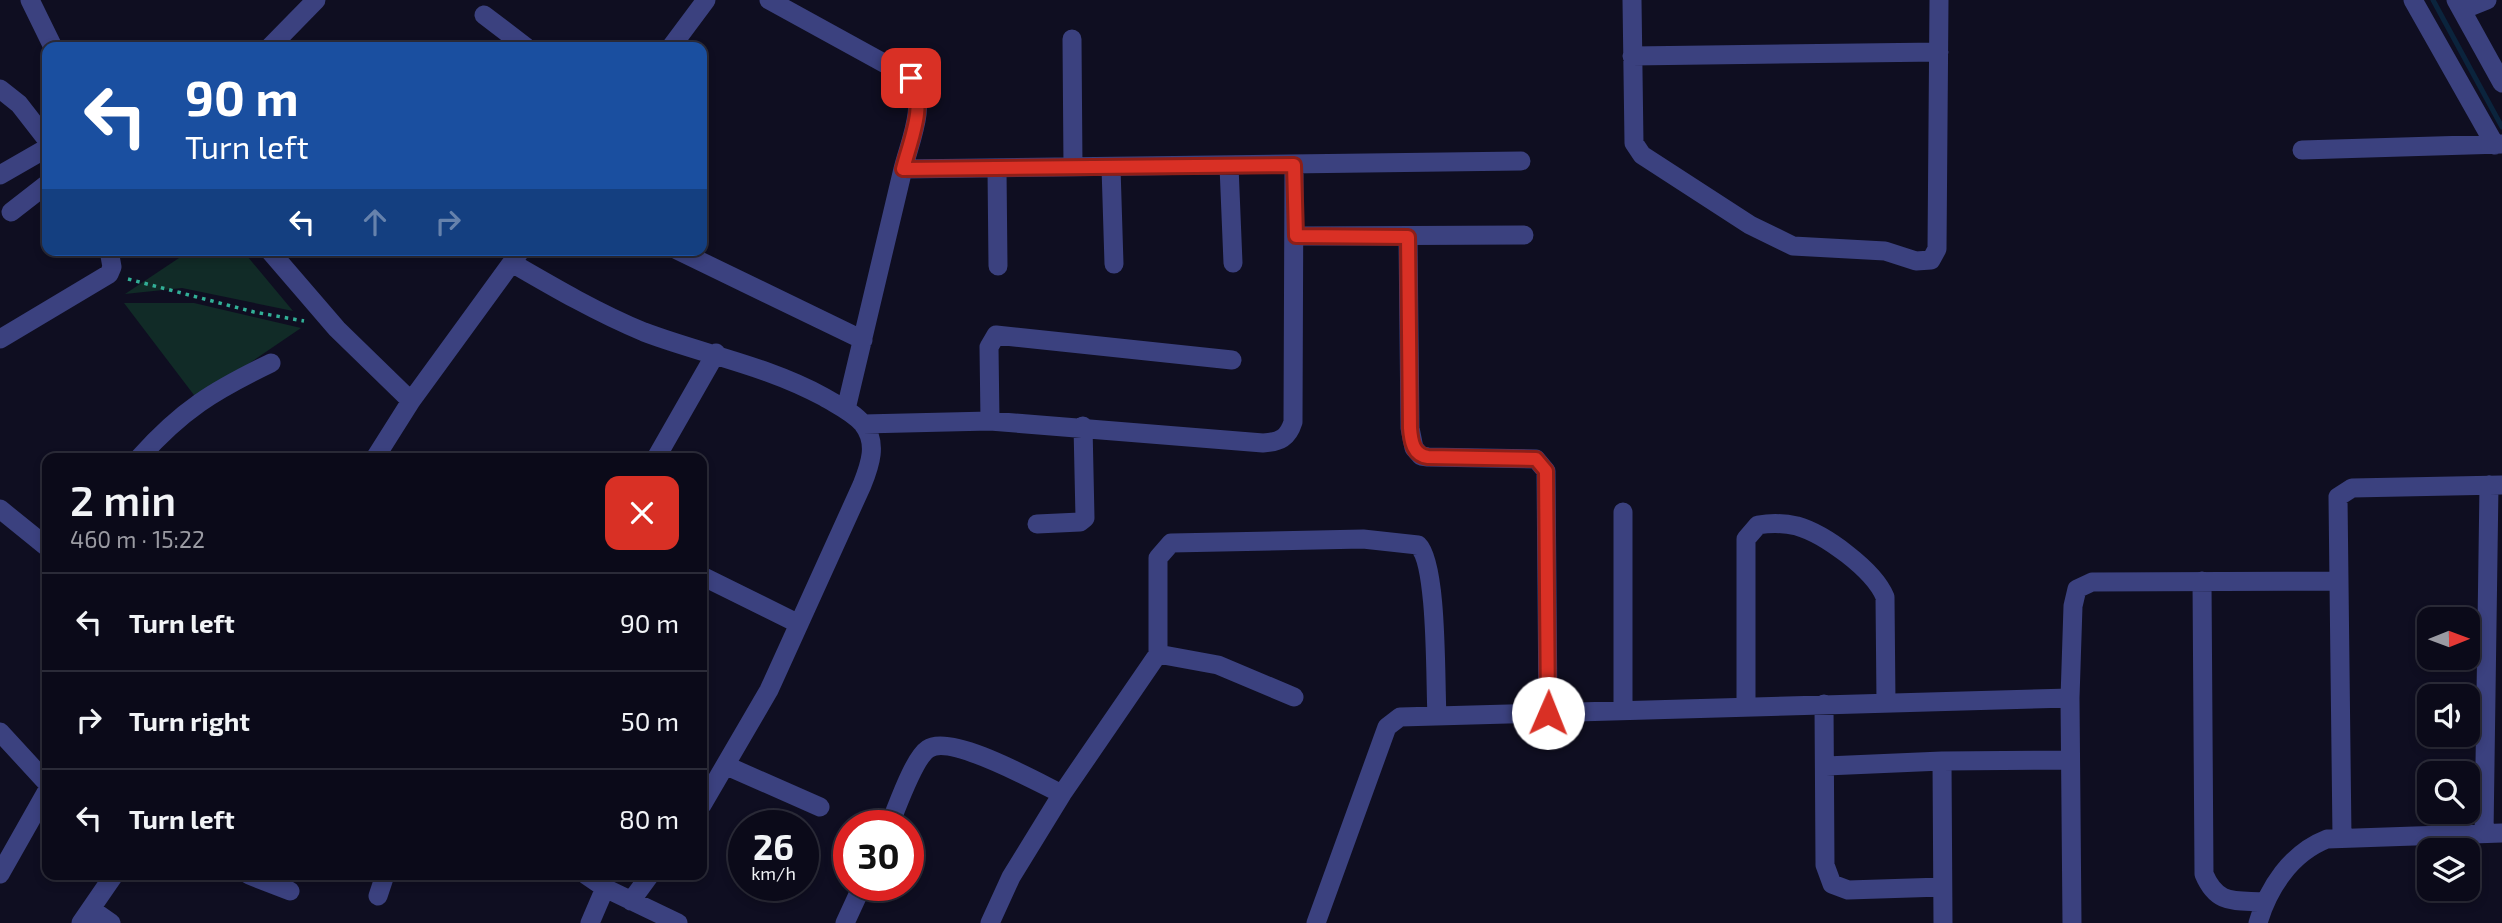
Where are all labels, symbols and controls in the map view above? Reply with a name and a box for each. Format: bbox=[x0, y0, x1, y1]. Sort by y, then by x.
pin bbox=[881, 48, 941, 108]
icon: arrive bbox=[892, 59, 930, 97]
text: 90 m bbox=[185, 67, 299, 126]
icon: left bbox=[70, 70, 161, 161]
text: Turn left bbox=[185, 127, 309, 165]
icon: left bbox=[283, 203, 321, 241]
icon: ahead bbox=[356, 203, 394, 241]
icon: right bbox=[429, 203, 467, 241]
text: 2 min bbox=[70, 474, 176, 524]
button: close bbox=[605, 476, 679, 550]
text: 460 m · 15:22 bbox=[70, 525, 205, 553]
icon: left bbox=[70, 603, 108, 641]
text: Turn left bbox=[129, 607, 235, 638]
text: 90 m bbox=[620, 607, 679, 638]
north arrow bbox=[2417, 607, 2480, 670]
map controls bbox=[2417, 607, 2480, 901]
position arrow bbox=[1511, 676, 1585, 750]
button: sound bbox=[2417, 684, 2480, 747]
icon: right bbox=[70, 701, 108, 739]
text: Turn right bbox=[129, 705, 250, 736]
text: 50 m bbox=[621, 705, 679, 736]
button: search bbox=[2417, 761, 2480, 824]
icon: left bbox=[70, 799, 108, 837]
text: Turn left bbox=[129, 803, 235, 834]
text: 80 m bbox=[619, 803, 679, 834]
speed limit sign: 30 bbox=[833, 810, 924, 901]
text: 26 bbox=[753, 825, 794, 867]
button: layers bbox=[2417, 838, 2480, 901]
text: km/h bbox=[751, 862, 796, 884]

